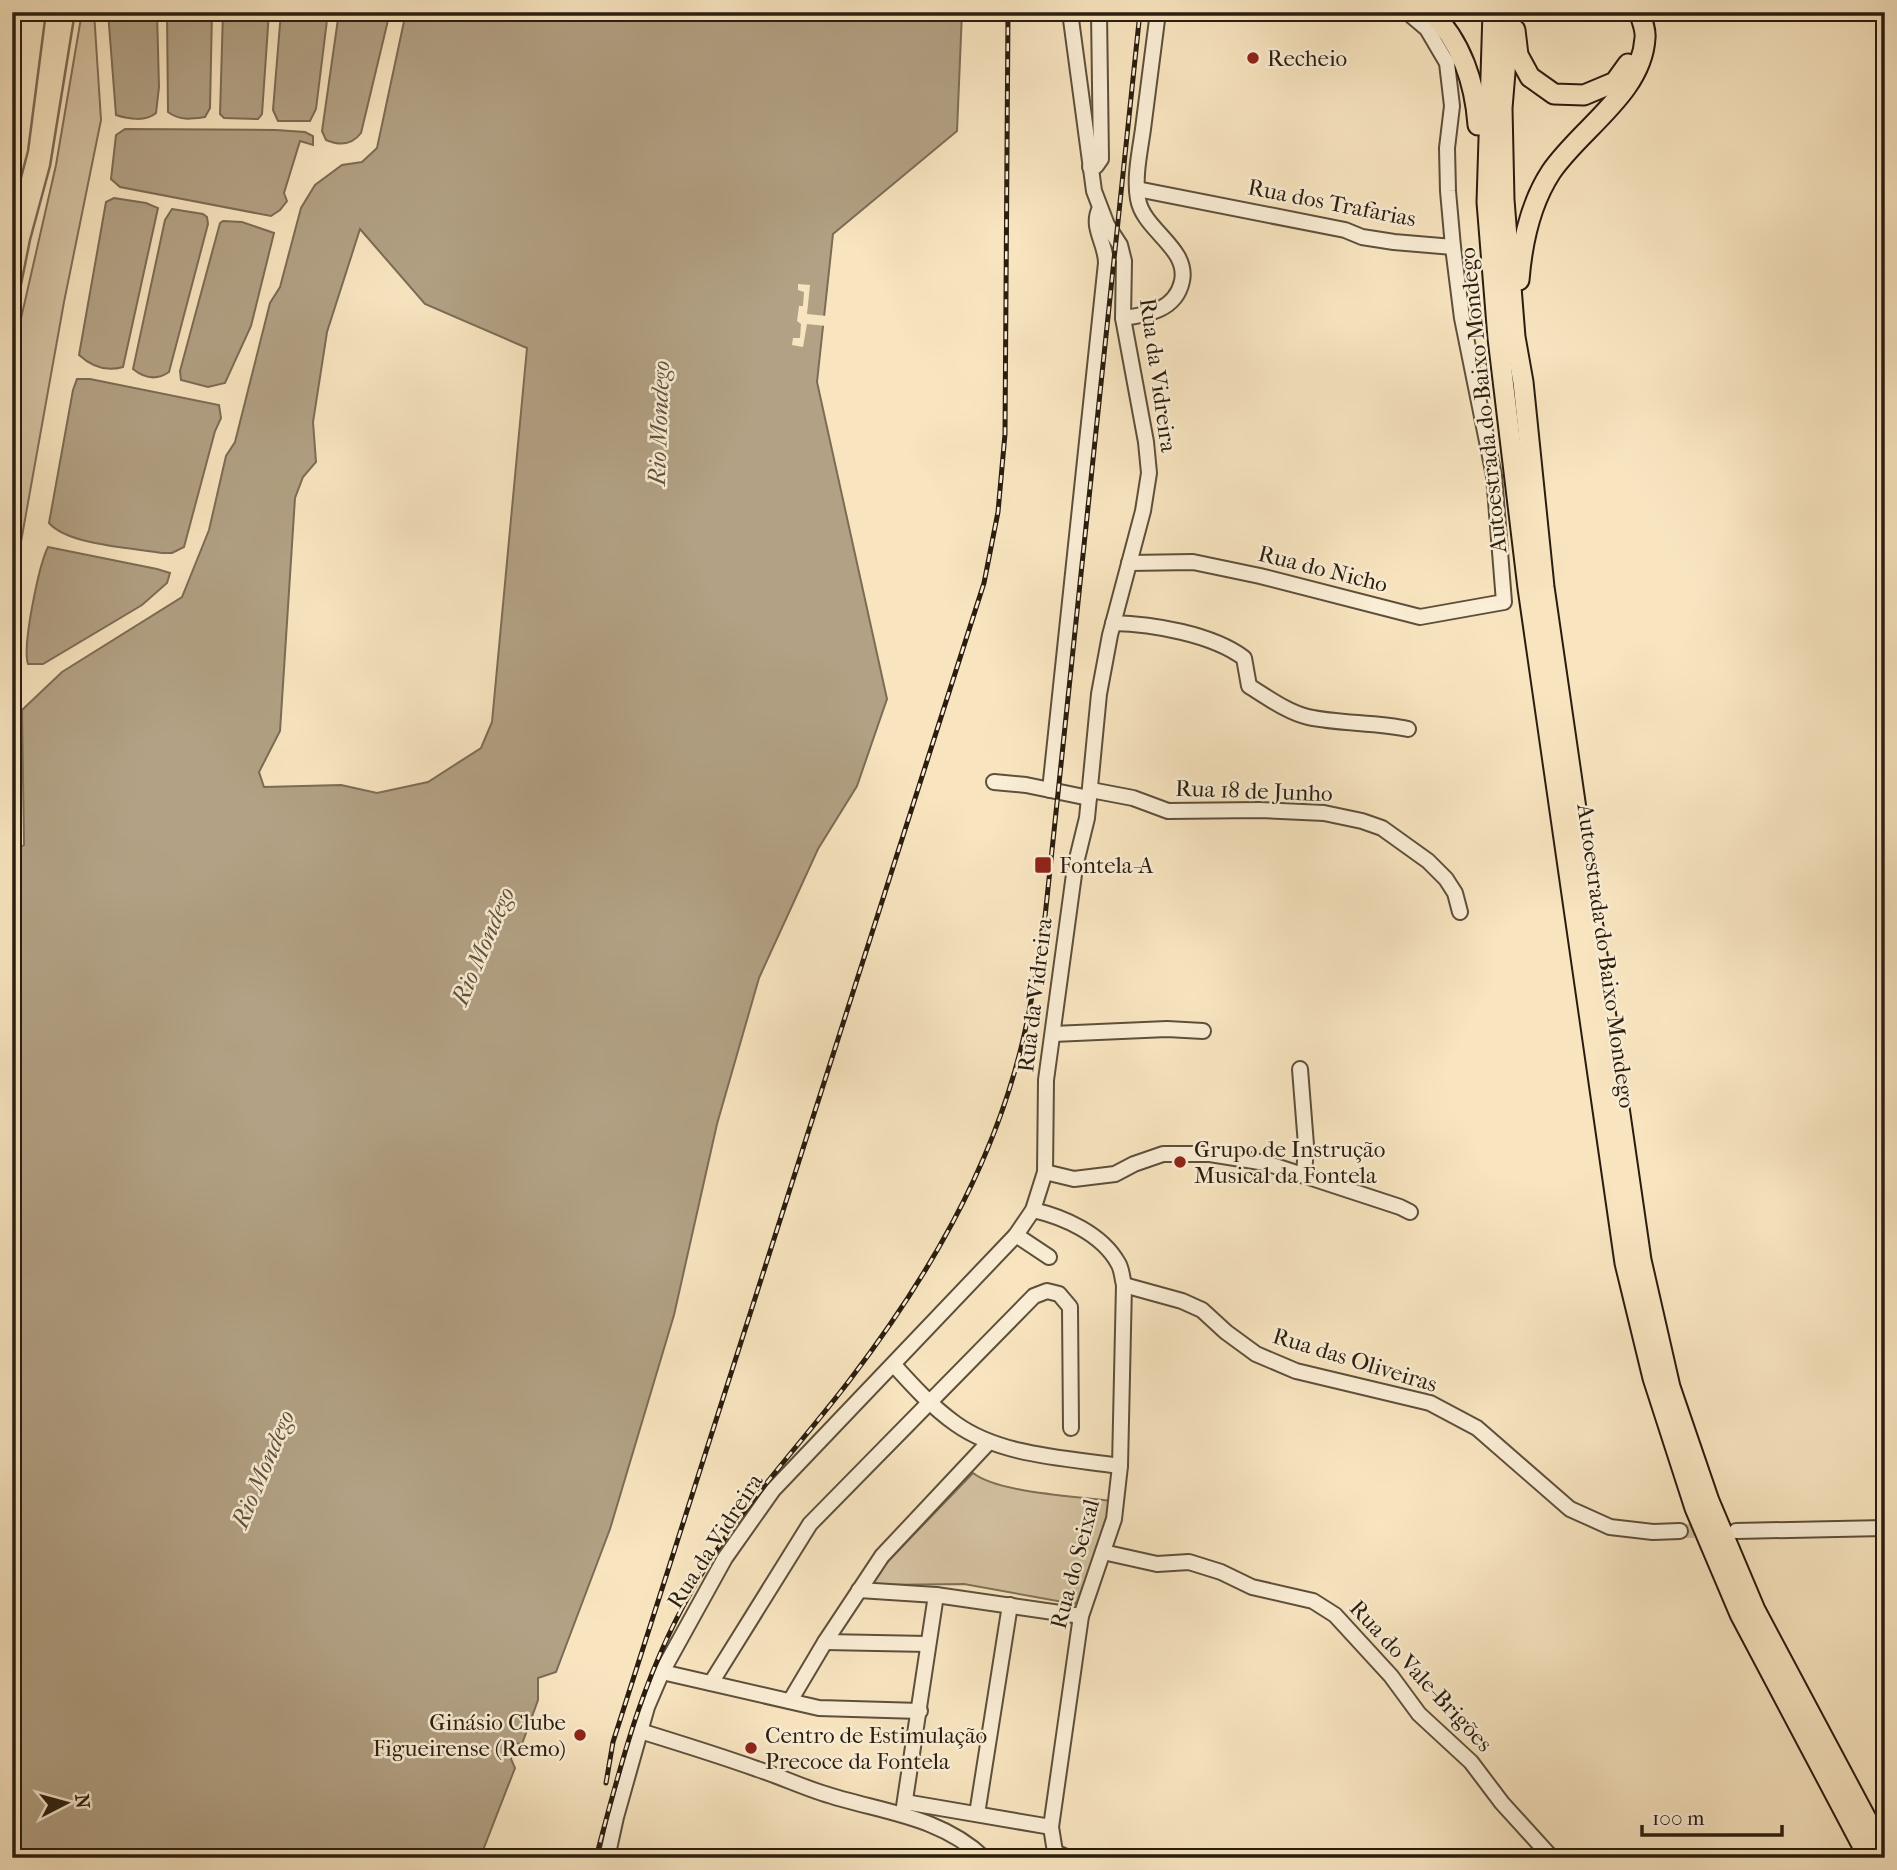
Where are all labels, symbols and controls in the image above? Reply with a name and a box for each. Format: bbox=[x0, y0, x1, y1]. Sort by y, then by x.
place label: Recheio bbox=[1267, 45, 1347, 72]
marker: Recheio bbox=[1245, 50, 1261, 66]
street label: Rua dos Trafarias bbox=[1246, 173, 1418, 233]
street label: Autoestrada do Baixo Mondego bbox=[1454, 246, 1513, 555]
street label: Rua da Vidreira bbox=[1134, 296, 1182, 454]
water label: Rio Mondego bbox=[643, 360, 675, 488]
street label: Rua do Nicho bbox=[1256, 540, 1390, 598]
street label: Rua 18 de Junho bbox=[1175, 775, 1333, 807]
street label: Autoestrada do Baixo Mondego bbox=[1571, 801, 1641, 1110]
place label: Fontela-A bbox=[1059, 852, 1154, 879]
marker: Fontela-A bbox=[1033, 855, 1053, 875]
water label: Rio Mondego bbox=[445, 883, 520, 1011]
street label: Rua da Vidreira bbox=[1012, 916, 1058, 1074]
place label: Grupo de Instrução Musical da Fontela bbox=[1194, 1136, 1385, 1189]
marker: Grupo de Instrução Musical da Fontela bbox=[1172, 1154, 1188, 1170]
street label: Rua das Oliveiras bbox=[1269, 1322, 1441, 1398]
water label: Rio Mondego bbox=[225, 1406, 300, 1534]
street label: Rua da Vidreira bbox=[661, 1468, 769, 1613]
street label: Rua do Seixal bbox=[1045, 1496, 1105, 1632]
street label: Rua do Vale-Brigões bbox=[1344, 1595, 1498, 1757]
place label: Ginásio Clube Figueirense (Remo) bbox=[373, 1709, 566, 1762]
place label: Centro de Estimulação Precoce da Fontela bbox=[765, 1722, 987, 1775]
marker: Ginásio Clube Figueirense (Remo) bbox=[572, 1727, 588, 1743]
marker: Centro de Estimulação Precoce da Fontela bbox=[743, 1740, 759, 1756]
north arrow bbox=[32, 1769, 102, 1839]
text: N bbox=[70, 1793, 94, 1810]
scale bar bbox=[1642, 1793, 1782, 1837]
text: 100 m bbox=[1652, 1806, 1705, 1830]

